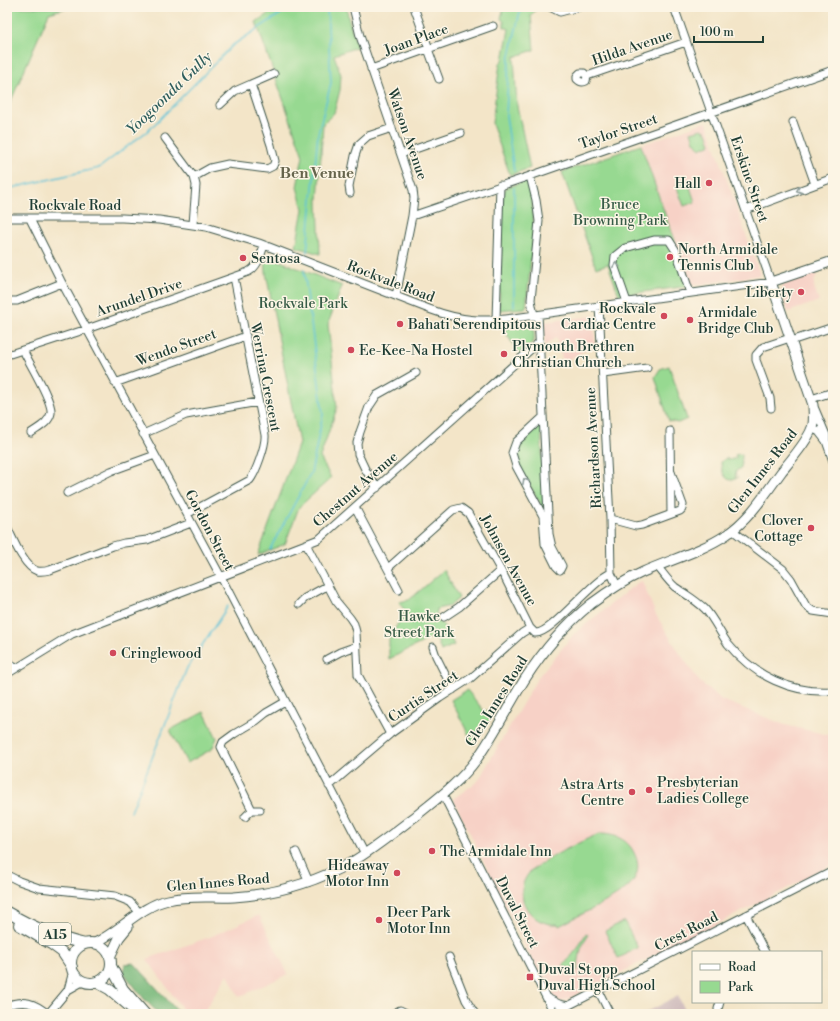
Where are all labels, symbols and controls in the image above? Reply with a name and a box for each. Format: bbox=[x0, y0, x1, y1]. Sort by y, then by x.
scale bar bbox=[694, 18, 763, 44]
street label: Joan Place bbox=[381, 20, 451, 60]
text: 100 m bbox=[700, 25, 734, 40]
street label: Hilda Avenue bbox=[590, 26, 675, 70]
water label: Yoogoonda Gully bbox=[122, 47, 217, 139]
street label: Watson Avenue bbox=[383, 85, 431, 182]
street label: Taylor Street bbox=[577, 110, 660, 154]
street label: Erskine Street bbox=[726, 134, 772, 225]
district label: Ben Venue bbox=[280, 164, 354, 183]
place label: Hall bbox=[674, 175, 701, 193]
marker: Hall bbox=[704, 178, 714, 188]
one-way arrow bbox=[796, 185, 803, 193]
park label: Bruce Browning Park bbox=[572, 196, 667, 230]
street label: Rockvale Road bbox=[29, 197, 121, 215]
place label: North Armidale Tennis Club bbox=[678, 241, 778, 275]
place label: Sentosa bbox=[251, 250, 301, 268]
marker: North Armidale Tennis Club bbox=[665, 252, 675, 262]
marker: Sentosa bbox=[238, 253, 248, 263]
street label: Rockvale Road bbox=[344, 257, 437, 307]
one-way arrow bbox=[612, 262, 621, 268]
street label: Arundel Drive bbox=[93, 275, 185, 321]
place label: Liberty bbox=[746, 284, 793, 302]
marker: Liberty bbox=[796, 287, 806, 297]
park label: Rockvale Park bbox=[258, 295, 348, 313]
place label: Rockvale Cardiac Centre bbox=[561, 300, 656, 334]
place label: Armidale Bridge Club bbox=[697, 304, 774, 338]
marker: Rockvale Cardiac Centre bbox=[659, 311, 669, 321]
marker: Armidale Bridge Club bbox=[685, 315, 695, 325]
place label: Bahati Serendipitous bbox=[407, 316, 541, 334]
marker: Bahati Serendipitous bbox=[395, 319, 405, 329]
street label: Werrina Crescent bbox=[245, 320, 284, 433]
street label: Wendo Street bbox=[133, 325, 219, 371]
place label: Plymouth Brethren Christian Church bbox=[512, 338, 635, 372]
place label: Ee-Kee-Na Hostel bbox=[359, 342, 473, 360]
marker: Ee-Kee-Na Hostel bbox=[346, 345, 356, 355]
marker: Plymouth Brethren Christian Church bbox=[499, 349, 509, 359]
street label: Richardson Avenue bbox=[582, 387, 606, 509]
street label: Glen Innes Road bbox=[724, 425, 802, 518]
street label: Chestnut Avenue bbox=[310, 448, 402, 531]
one-way arrow bbox=[522, 478, 529, 486]
street label: Gordon Street bbox=[180, 487, 238, 574]
street label: Johnson Avenue bbox=[475, 511, 541, 609]
place label: Clover Cottage bbox=[754, 512, 803, 546]
marker: Clover Cottage bbox=[806, 523, 816, 533]
park label: Hawke Street Park bbox=[384, 608, 455, 642]
place label: Cringlewood bbox=[121, 645, 202, 663]
marker: Cringlewood bbox=[108, 648, 118, 658]
street label: Glen Innes Road bbox=[462, 653, 532, 750]
street label: Curtis Street bbox=[385, 667, 462, 727]
place label: Presbyterian Ladies College bbox=[657, 774, 749, 808]
place label: Astra Arts Centre bbox=[559, 776, 624, 810]
marker: Presbyterian Ladies College bbox=[644, 785, 654, 795]
marker: Astra Arts Centre bbox=[627, 787, 637, 797]
place label: The Armidale Inn bbox=[440, 843, 552, 861]
marker: The Armidale Inn bbox=[427, 846, 437, 856]
place label: Hideaway Motor Inn bbox=[325, 857, 390, 891]
marker: Hideaway Motor Inn bbox=[392, 868, 402, 878]
street label: Glen Innes Road bbox=[166, 870, 270, 896]
street label: Duval Street bbox=[491, 874, 543, 951]
place label: Deer Park Motor Inn bbox=[387, 904, 451, 938]
street label: Crest Road bbox=[652, 908, 721, 956]
marker: Deer Park Motor Inn bbox=[374, 915, 384, 925]
road number: A15 bbox=[39, 923, 71, 945]
legend bbox=[692, 951, 822, 1003]
text: Road bbox=[728, 960, 756, 975]
place label: Duval St opp Duval High School bbox=[538, 961, 655, 995]
marker: Duval St opp Duval High School bbox=[525, 972, 535, 982]
text: Park bbox=[728, 980, 754, 995]

